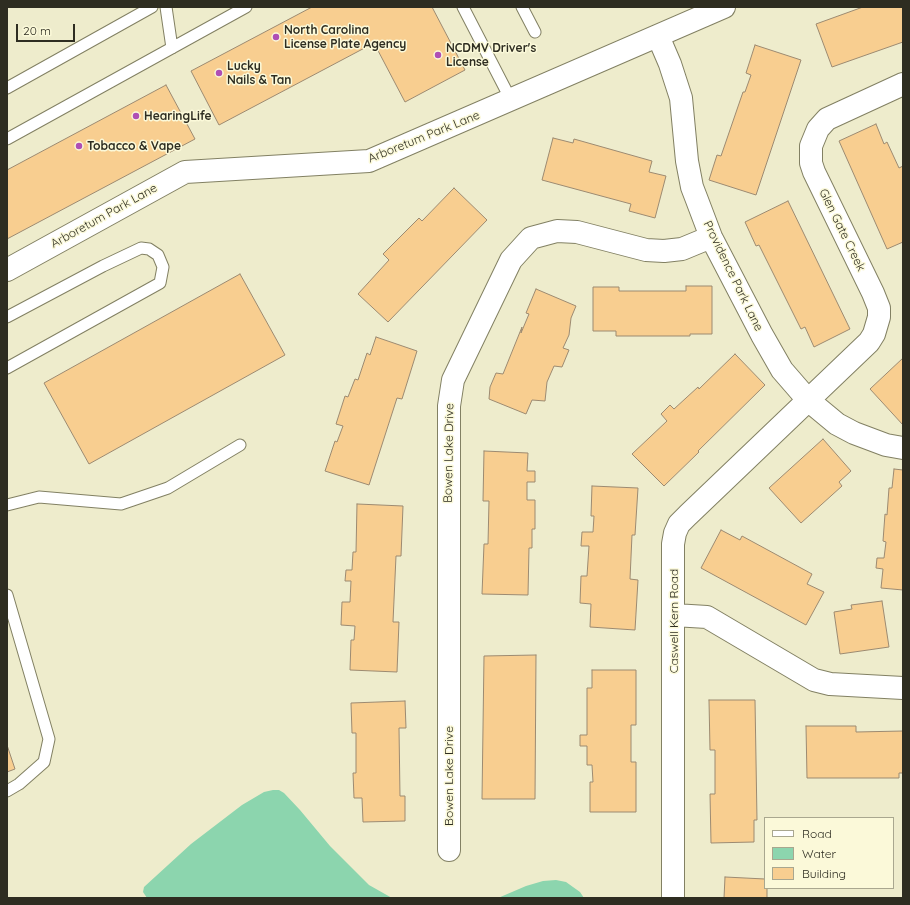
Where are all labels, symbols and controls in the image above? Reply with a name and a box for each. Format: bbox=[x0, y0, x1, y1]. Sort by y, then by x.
scale bar bbox=[18, 16, 77, 42]
text: 20 m bbox=[23, 23, 51, 38]
place label: North Carolina License Plate Agency bbox=[284, 23, 406, 51]
marker: North Carolina License Plate Agency bbox=[271, 32, 281, 42]
place label: NCDMV Driver's License bbox=[446, 41, 536, 69]
marker: NCDMV Driver's License bbox=[433, 50, 443, 60]
place label: Lucky Nails & Tan bbox=[227, 59, 291, 87]
marker: Lucky Nails & Tan bbox=[214, 68, 224, 78]
street label: Arboretum Park Lane bbox=[366, 108, 482, 166]
place label: HearingLife bbox=[144, 109, 212, 123]
marker: HearingLife bbox=[131, 111, 141, 121]
place label: Tobacco & Vape bbox=[87, 139, 181, 153]
marker: Tobacco & Vape bbox=[74, 141, 84, 151]
street label: Arboretum Park Lane bbox=[48, 181, 160, 251]
street label: Glen Gate Creek bbox=[816, 186, 868, 274]
street label: Providence Park Lane bbox=[700, 219, 766, 333]
street label: Bowen Lake Drive bbox=[441, 403, 457, 503]
street label: Caswell Kern Road bbox=[667, 569, 681, 673]
street label: Bowen Lake Drive bbox=[442, 726, 456, 826]
legend bbox=[764, 817, 894, 889]
text: Road bbox=[802, 826, 832, 841]
text: Water bbox=[802, 846, 836, 861]
text: Building bbox=[802, 866, 846, 881]

